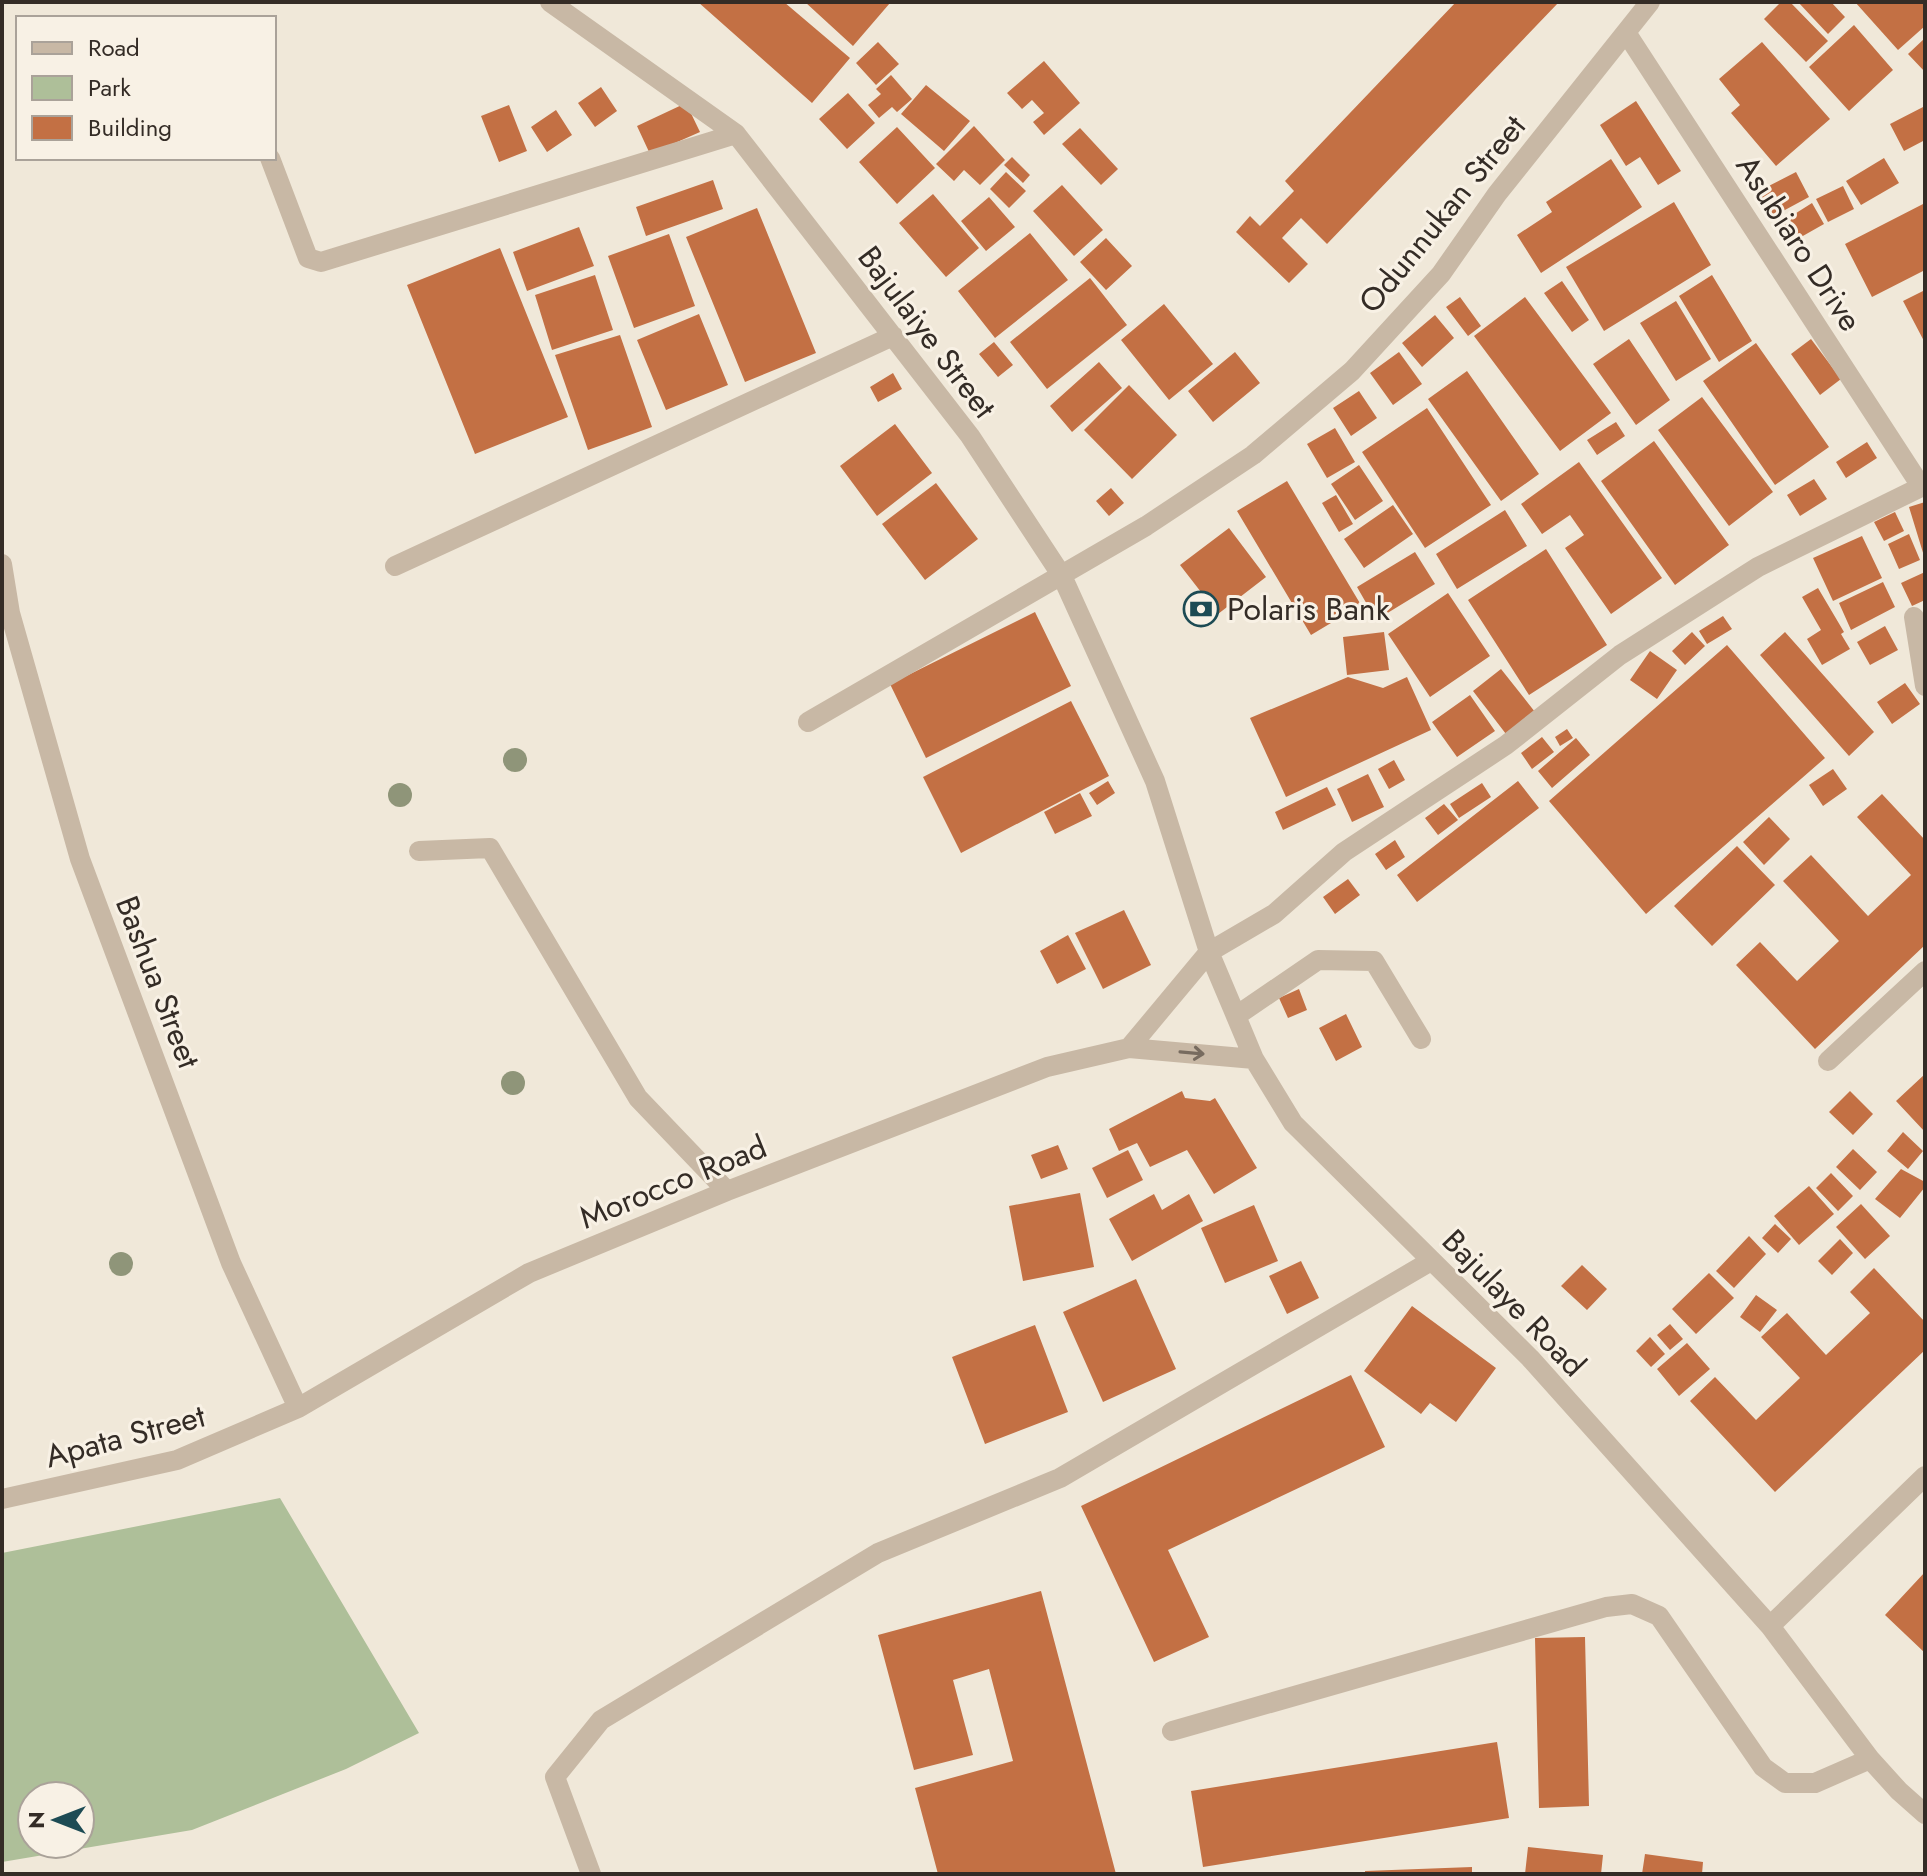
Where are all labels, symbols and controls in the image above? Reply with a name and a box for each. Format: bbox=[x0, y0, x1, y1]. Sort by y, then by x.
legend bbox=[16, 16, 276, 160]
text: Road bbox=[88, 30, 140, 65]
text: Park bbox=[88, 70, 131, 105]
street label: Odunnukan Street bbox=[1348, 105, 1537, 323]
text: Building bbox=[88, 110, 172, 145]
street label: Asubiaro Drive bbox=[1725, 146, 1873, 340]
street label: Bajulaiye Street bbox=[847, 236, 1007, 428]
place label: Polaris Bank bbox=[1227, 586, 1391, 632]
bank icon: Polaris Bank bbox=[1182, 590, 1220, 628]
street label: Bashua Street bbox=[104, 889, 212, 1075]
one-way arrow bbox=[1178, 1046, 1205, 1061]
street label: Morocco Road bbox=[573, 1124, 773, 1240]
street label: Bajulaye Road bbox=[1432, 1219, 1596, 1387]
street label: Apata Street bbox=[40, 1393, 210, 1479]
north arrow bbox=[16, 1780, 96, 1860]
text: N bbox=[20, 1811, 52, 1829]

